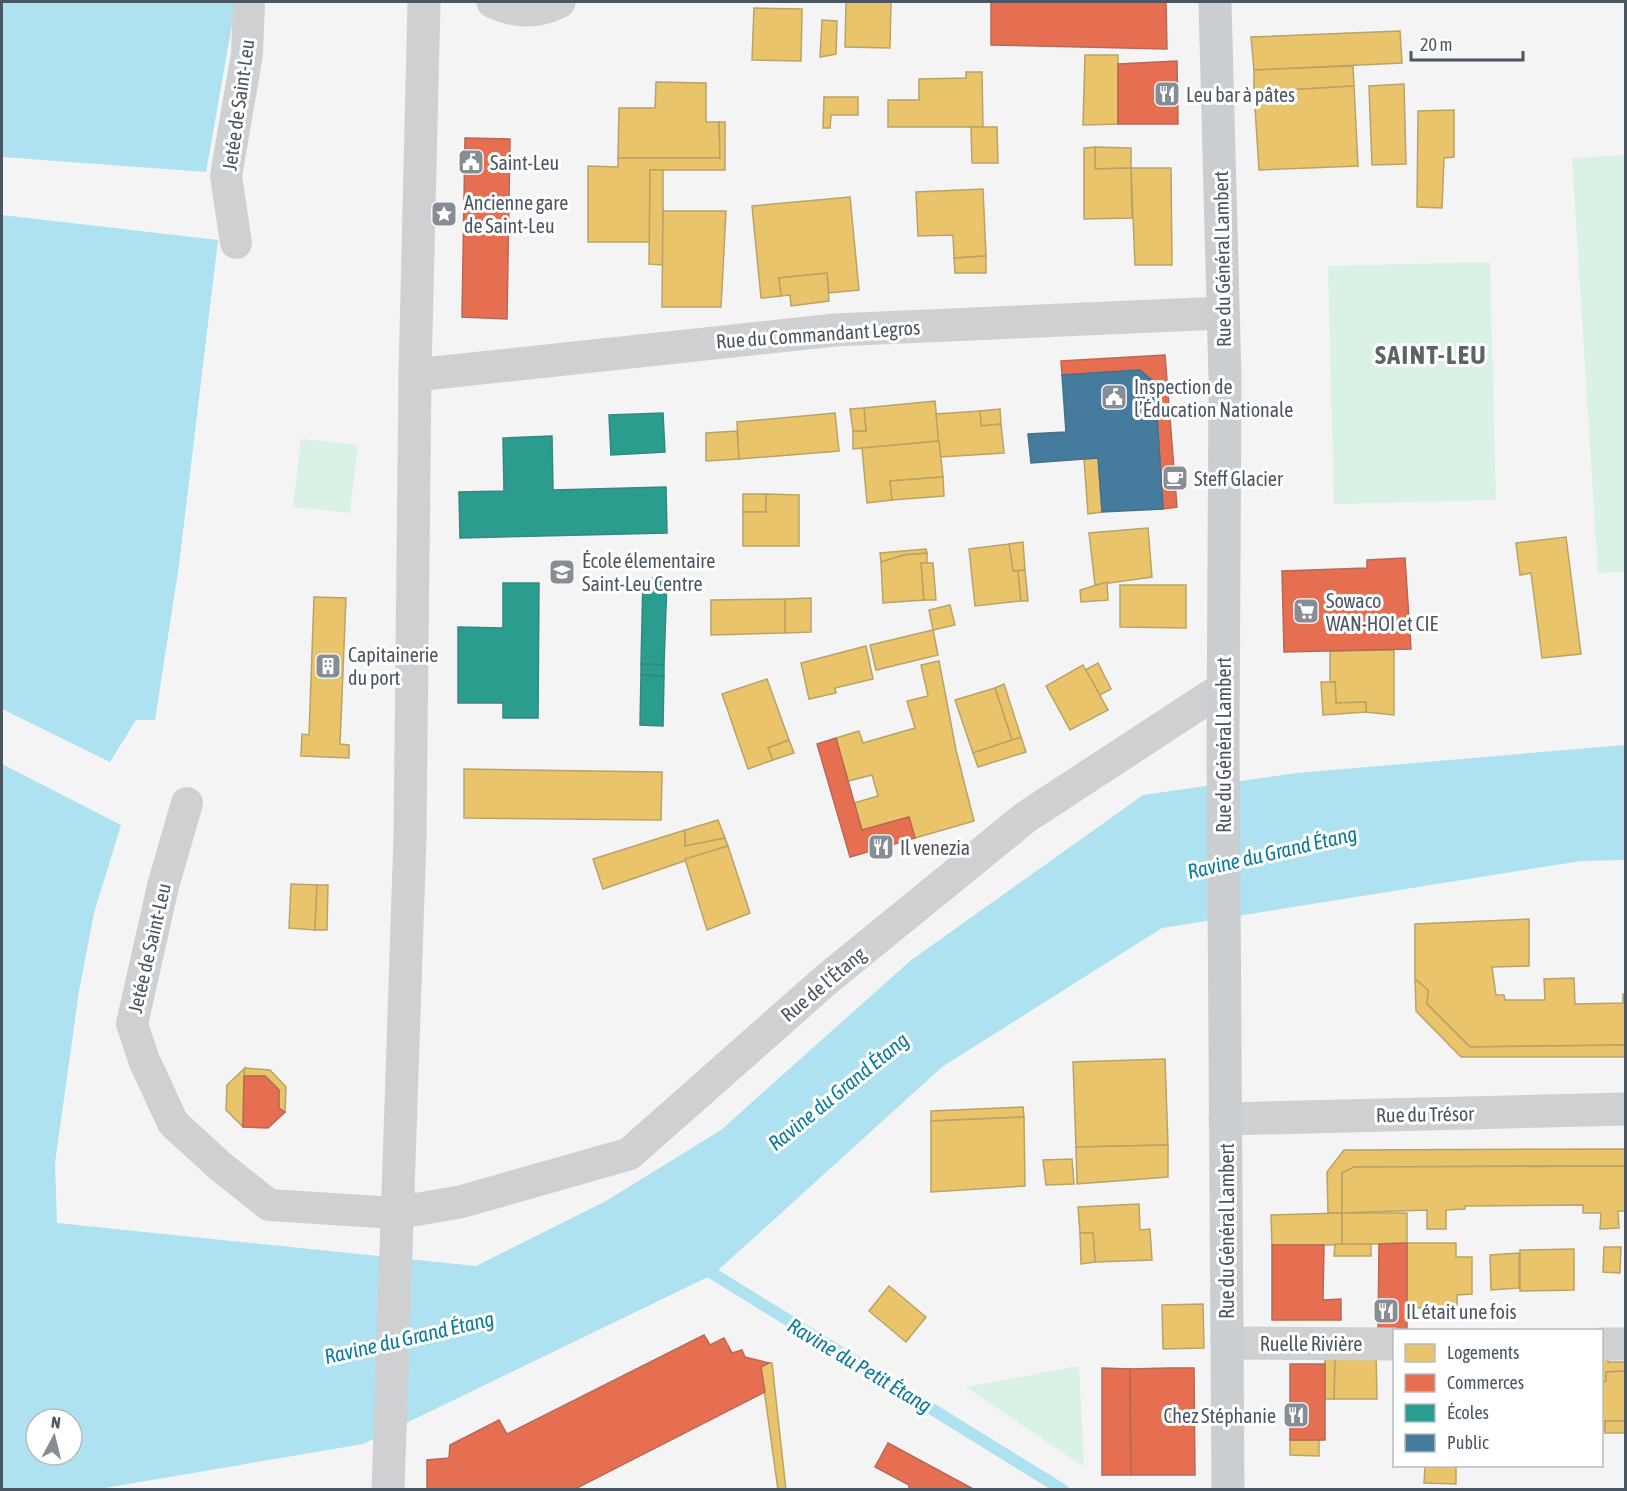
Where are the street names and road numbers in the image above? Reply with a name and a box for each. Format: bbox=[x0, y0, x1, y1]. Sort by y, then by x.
street label: Jetée de Saint-Leu bbox=[217, 38, 259, 172]
street label: Rue du Général Lambert bbox=[1209, 171, 1235, 347]
street label: Rue du Commandant Legros bbox=[715, 315, 921, 353]
street label: Rue du Général Lambert bbox=[1212, 657, 1235, 833]
street label: Jetée de Saint-Leu bbox=[123, 881, 175, 1015]
street label: Rue de l'Étang bbox=[776, 942, 870, 1026]
street label: Rue du Trésor bbox=[1376, 1102, 1475, 1126]
street label: Rue du Général Lambert bbox=[1215, 1143, 1238, 1319]
street label: Ruelle Rivière bbox=[1260, 1332, 1362, 1355]

